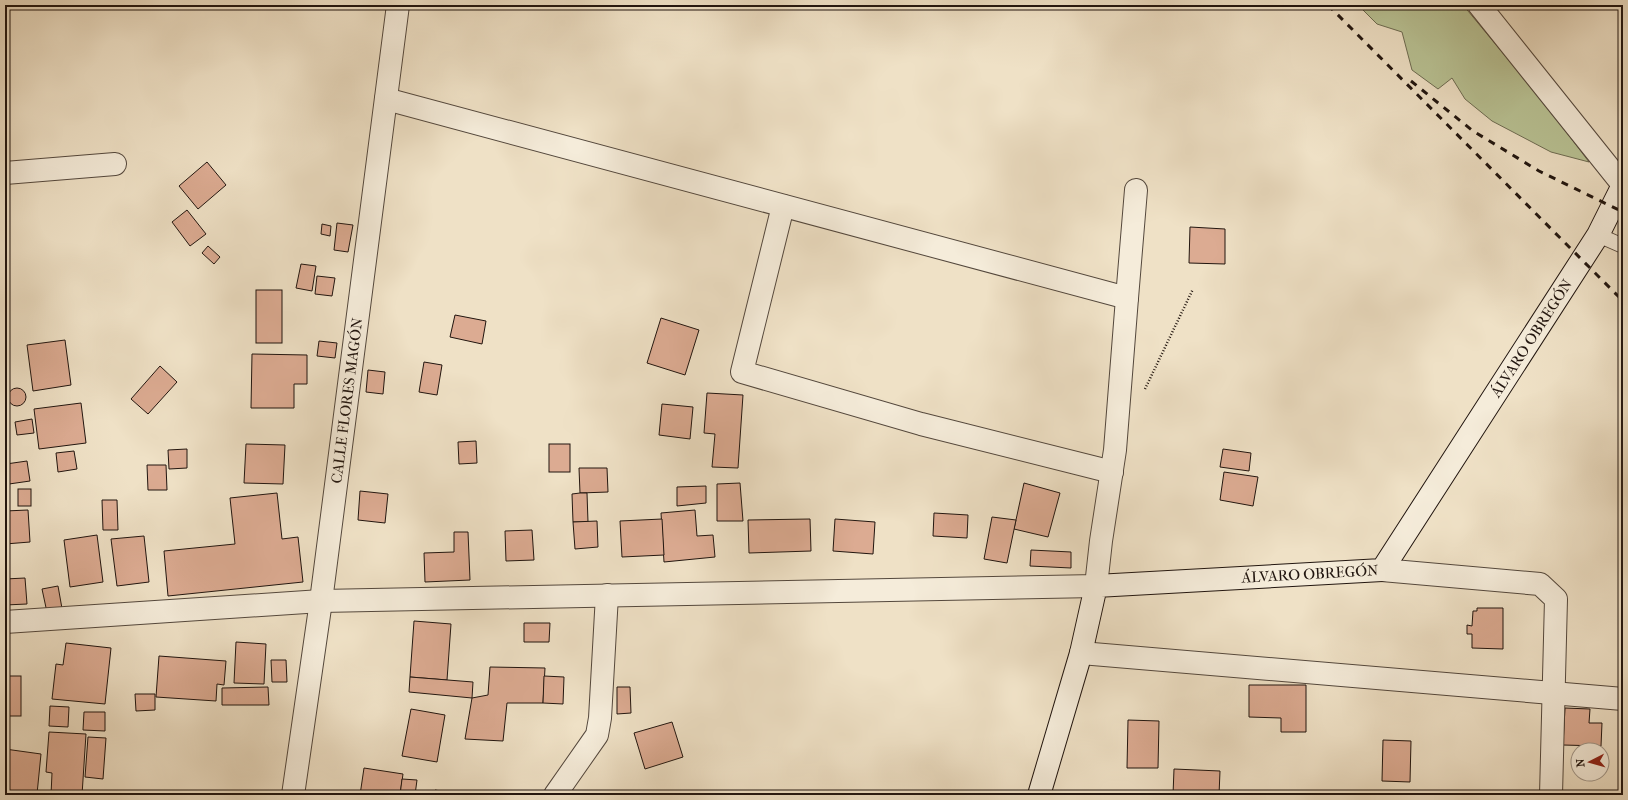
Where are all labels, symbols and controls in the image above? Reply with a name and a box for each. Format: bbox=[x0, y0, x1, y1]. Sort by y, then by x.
street label: ÁLVARO OBREGÓN bbox=[1486, 275, 1576, 401]
street label: CALLE FLORES MAGÓN bbox=[327, 316, 367, 485]
street label: ÁLVARO OBREGÓN bbox=[1240, 561, 1379, 587]
north arrow bbox=[1570, 742, 1610, 782]
text: N bbox=[1574, 758, 1587, 768]

